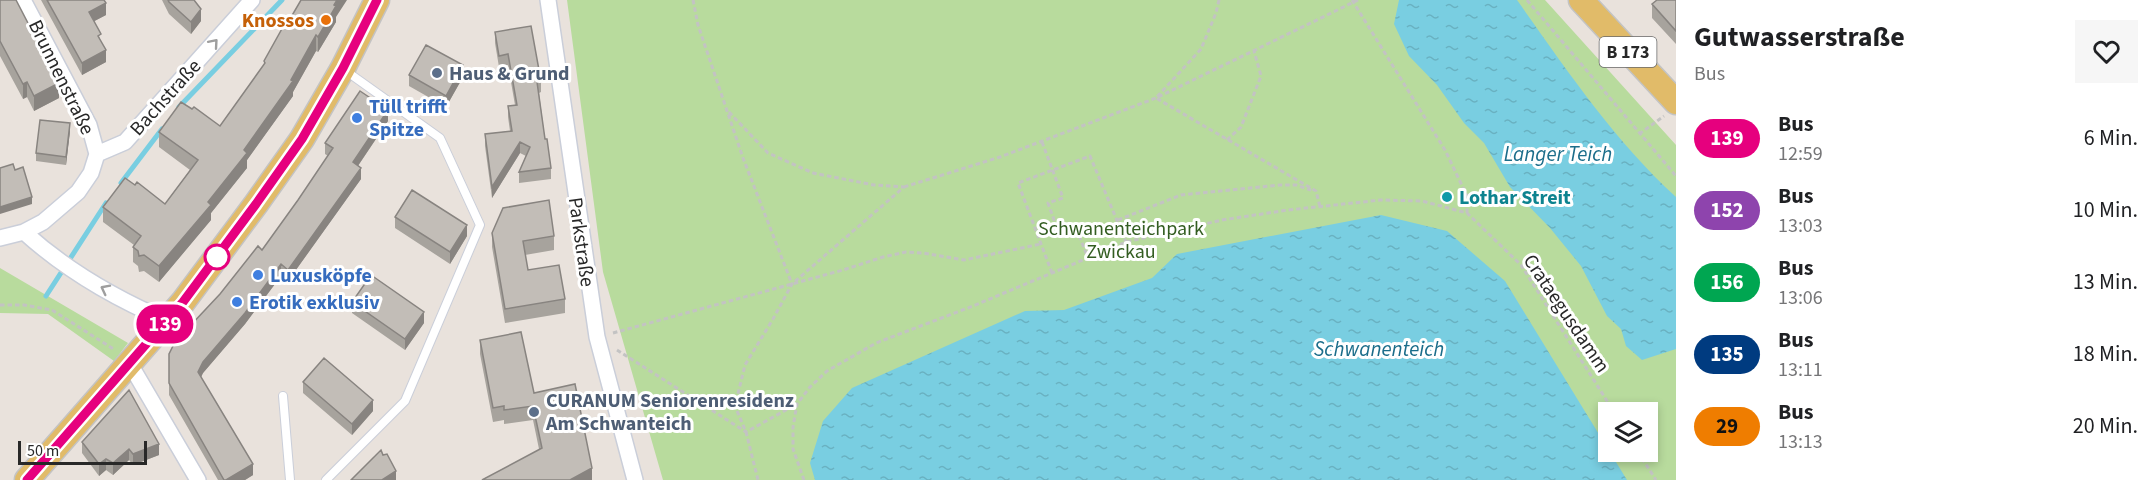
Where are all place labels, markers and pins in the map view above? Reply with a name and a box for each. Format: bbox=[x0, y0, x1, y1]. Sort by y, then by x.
place label: Knossos bbox=[242, 7, 314, 35]
marker: Knossos bbox=[319, 13, 333, 27]
place label: Haus & Grund bbox=[449, 60, 570, 88]
marker: Haus & Grund bbox=[430, 66, 444, 80]
place label: Tüll trifft Spitze bbox=[369, 93, 447, 144]
marker: Tüll trifft Spitze bbox=[350, 111, 364, 125]
place label: Lothar Streit bbox=[1459, 184, 1571, 212]
marker: Lothar Streit bbox=[1440, 190, 1454, 204]
unlabelled marker bbox=[204, 244, 230, 270]
place label: Luxusköpfe bbox=[270, 262, 372, 290]
marker: Luxusköpfe bbox=[251, 268, 265, 282]
place label: Erotik exklusiv bbox=[249, 289, 380, 317]
marker: Erotik exklusiv bbox=[230, 295, 244, 309]
place label: CURANUM Seniorenresidenz Am Schwanteich bbox=[545, 387, 794, 438]
marker: CURANUM Seniorenresidenz Am Schwanteich bbox=[527, 405, 541, 419]

